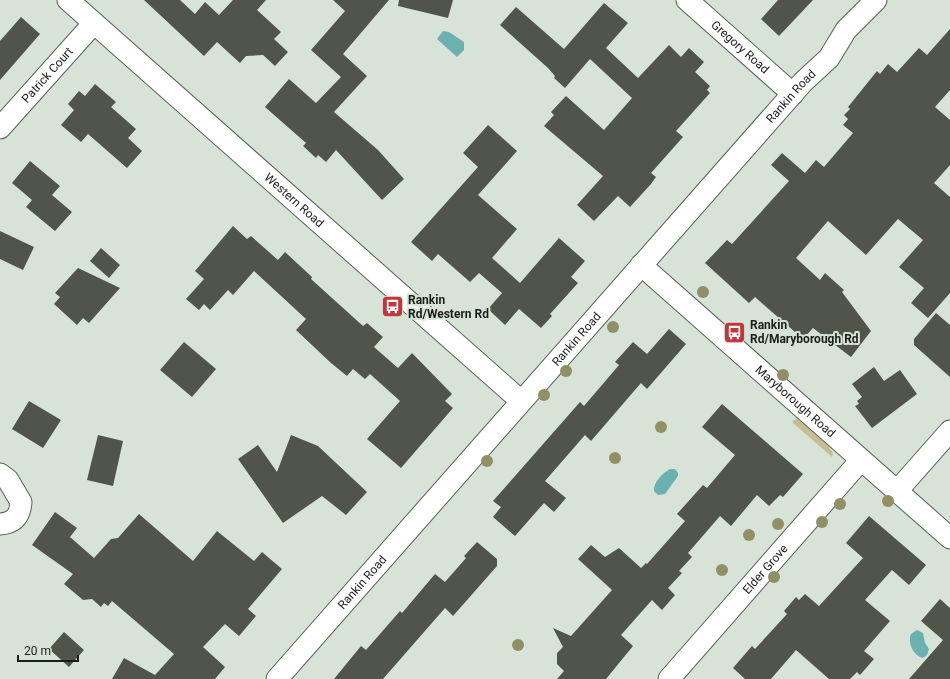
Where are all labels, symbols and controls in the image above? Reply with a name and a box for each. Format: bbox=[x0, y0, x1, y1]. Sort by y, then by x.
street label: Gregory Road bbox=[708, 18, 772, 76]
street label: Patrick Court bbox=[19, 44, 76, 106]
street label: Rankin Road bbox=[763, 67, 819, 126]
street label: Western Road bbox=[262, 170, 327, 230]
place label: Rankin Rd/Western Rd bbox=[408, 293, 489, 321]
bus stop icon: Rankin Rd/Western Rd bbox=[380, 294, 406, 320]
street label: Rankin Road bbox=[549, 309, 604, 369]
place label: Rankin Rd/Maryborough Rd bbox=[750, 318, 859, 346]
bus stop icon: Rankin Rd/Maryborough Rd bbox=[722, 319, 748, 345]
street label: Maryborough Road bbox=[753, 362, 838, 440]
street label: Elder Grove bbox=[740, 542, 791, 597]
street label: Rankin Road bbox=[335, 553, 390, 612]
scale bar bbox=[18, 637, 78, 663]
text: 20 m bbox=[24, 644, 51, 658]

